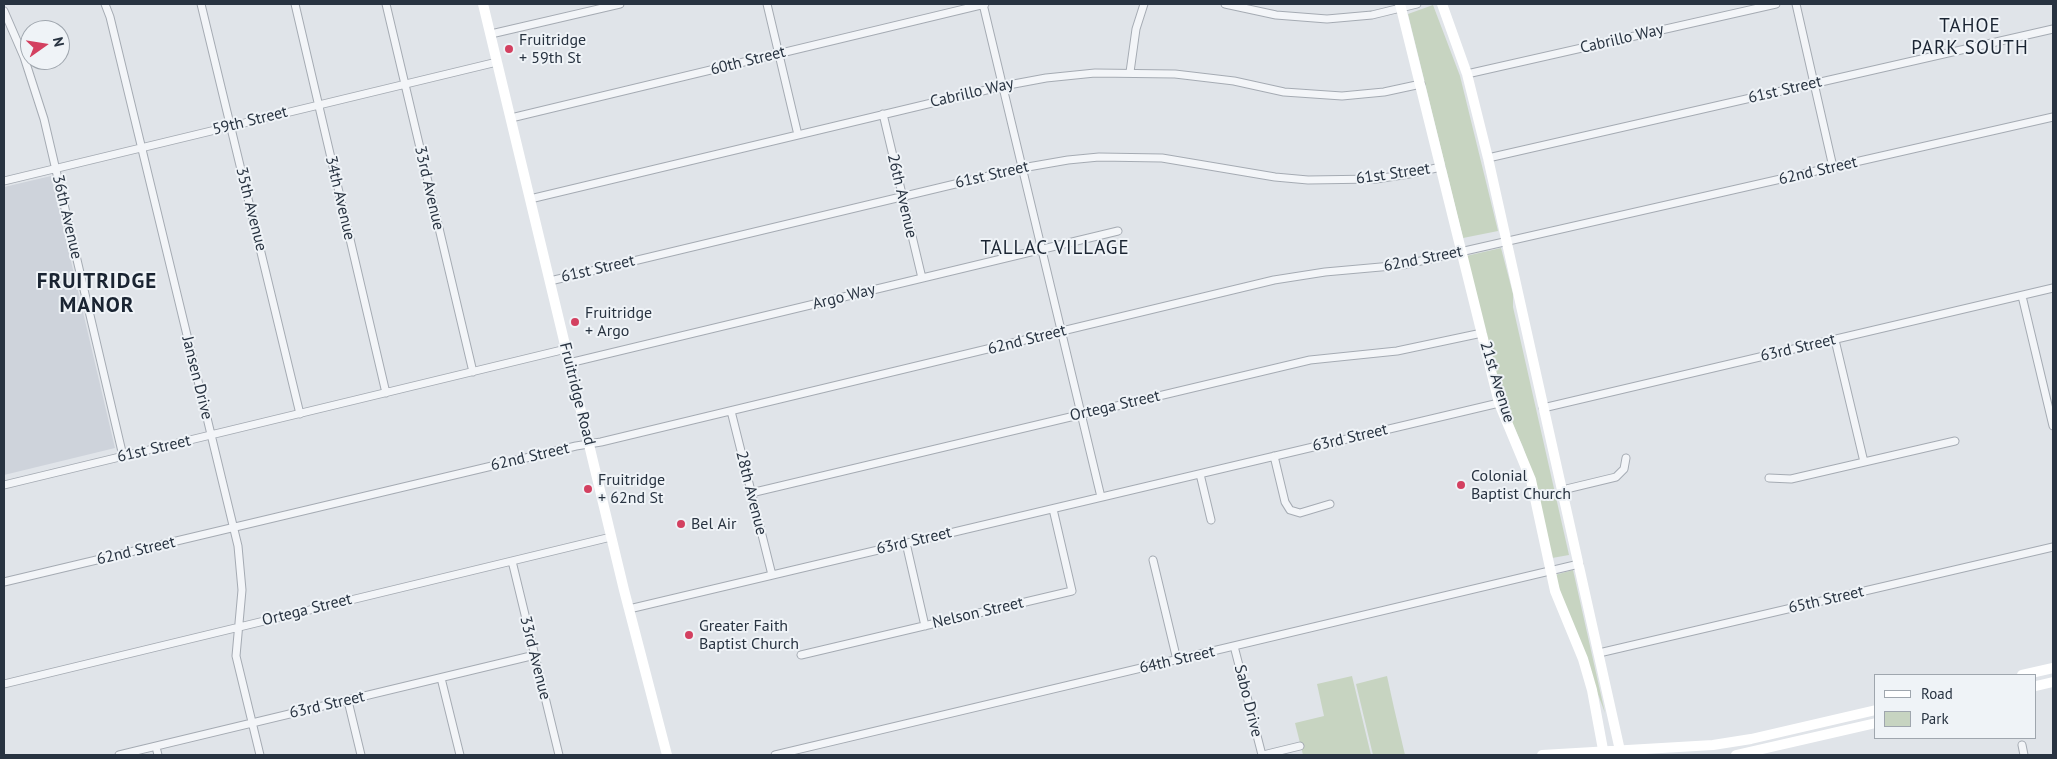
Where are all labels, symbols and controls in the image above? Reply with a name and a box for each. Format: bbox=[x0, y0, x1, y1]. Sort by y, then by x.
district label: TAHOE PARK SOUTH bbox=[1910, 16, 2030, 60]
north arrow bbox=[20, 20, 70, 70]
street label: Cabrillo Way bbox=[1578, 20, 1666, 58]
place label: Fruitridge + 59th St bbox=[519, 30, 586, 68]
text: N bbox=[49, 35, 68, 48]
street label: 60th Street bbox=[708, 42, 788, 80]
marker: Fruitridge + 59th St bbox=[503, 43, 515, 55]
street label: 61st Street bbox=[1746, 72, 1824, 108]
street label: Cabrillo Way bbox=[928, 74, 1016, 112]
street label: 59th Street bbox=[210, 102, 290, 140]
street label: 33rd Avenue bbox=[410, 144, 448, 232]
street label: 26th Avenue bbox=[883, 152, 921, 240]
street label: 62nd Street bbox=[1777, 153, 1859, 189]
street label: 34th Avenue bbox=[321, 154, 359, 242]
street label: 61st Street bbox=[953, 157, 1031, 193]
street label: 61st Street bbox=[1355, 159, 1431, 189]
street label: 35th Avenue bbox=[231, 165, 271, 253]
street label: 36th Avenue bbox=[48, 173, 86, 261]
district label: TALLAC VILLAGE bbox=[979, 238, 1131, 260]
street label: 62nd Street bbox=[1382, 242, 1464, 276]
street label: 61st Street bbox=[559, 251, 637, 287]
district label: FRUITRIDGE MANOR bbox=[36, 269, 158, 319]
street label: Argo Way bbox=[811, 280, 877, 314]
place label: Fruitridge + Argo bbox=[585, 303, 652, 341]
marker: Fruitridge + Argo bbox=[569, 316, 581, 328]
street label: 62nd Street bbox=[986, 321, 1068, 359]
street label: 63rd Street bbox=[1759, 330, 1837, 366]
street label: Jansen Drive bbox=[177, 334, 217, 422]
street label: 21st Avenue bbox=[1476, 339, 1518, 425]
street label: Fruitridge Road bbox=[555, 341, 599, 447]
street label: Ortega Street bbox=[1068, 386, 1162, 426]
street label: 63rd Street bbox=[1311, 420, 1389, 456]
street label: 61st Street bbox=[115, 431, 193, 467]
street label: 62nd Street bbox=[489, 439, 571, 475]
street label: 28th Avenue bbox=[731, 449, 771, 537]
place label: Colonial Baptist Church bbox=[1471, 466, 1571, 504]
place label: Fruitridge + 62nd St bbox=[598, 470, 665, 508]
marker: Colonial Baptist Church bbox=[1455, 479, 1467, 491]
marker: Fruitridge + 62nd St bbox=[582, 483, 594, 495]
place label: Bel Air bbox=[691, 514, 737, 534]
marker: Bel Air bbox=[675, 518, 687, 530]
street label: 63rd Street bbox=[875, 523, 953, 559]
street label: 62nd Street bbox=[95, 533, 177, 569]
street label: 65th Street bbox=[1786, 582, 1866, 618]
street label: Ortega Street bbox=[260, 590, 354, 630]
street label: Nelson Street bbox=[931, 593, 1025, 633]
street label: 33rd Avenue bbox=[515, 614, 555, 702]
place label: Greater Faith Baptist Church bbox=[699, 616, 799, 654]
marker: Greater Faith Baptist Church bbox=[683, 629, 695, 641]
street label: 64th Street bbox=[1137, 642, 1217, 678]
street label: Sabo Drive bbox=[1230, 663, 1266, 739]
legend bbox=[1874, 674, 2037, 739]
text: Road bbox=[1921, 684, 1953, 703]
street label: 63rd Street bbox=[288, 687, 366, 723]
text: Park bbox=[1921, 709, 1949, 728]

